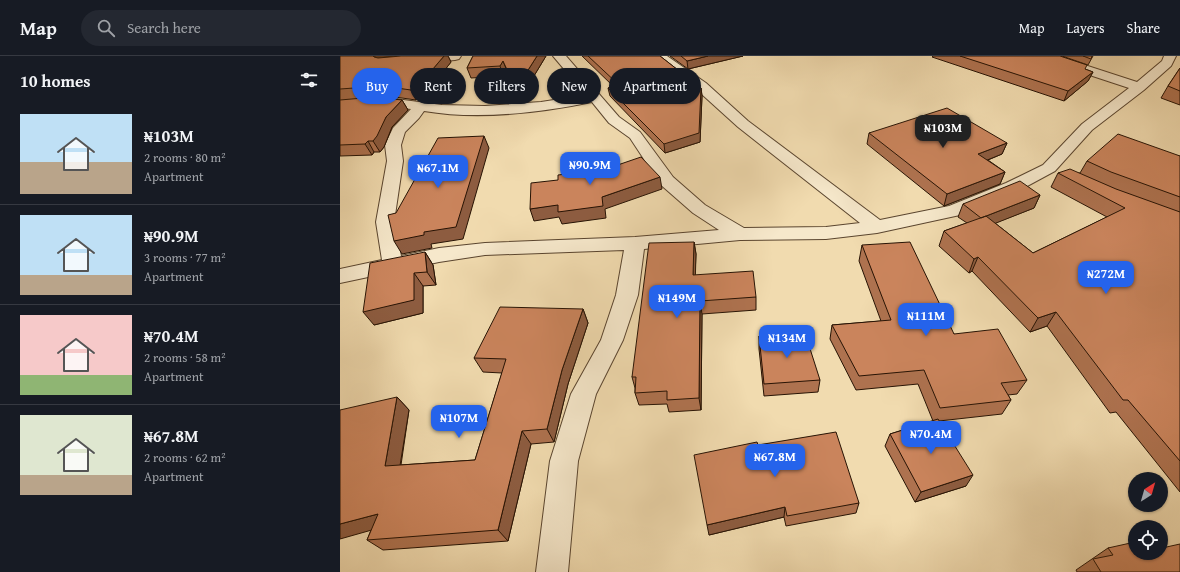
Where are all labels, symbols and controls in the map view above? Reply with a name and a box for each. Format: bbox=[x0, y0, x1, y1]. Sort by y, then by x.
search box bbox=[81, 10, 361, 46]
text: Map bbox=[20, 14, 57, 42]
icon: search bbox=[95, 17, 117, 39]
text: Search here bbox=[127, 17, 201, 38]
text: Map bbox=[1019, 18, 1045, 38]
text: Layers bbox=[1067, 18, 1105, 38]
text: Share bbox=[1127, 18, 1160, 38]
text: 10 homes bbox=[20, 68, 91, 93]
chip: Buy bbox=[352, 68, 402, 104]
chip: Rent bbox=[410, 68, 466, 104]
chip: Filters bbox=[474, 68, 539, 104]
chip: New bbox=[547, 68, 601, 104]
chip: Apartment bbox=[609, 68, 701, 104]
icon: filters bbox=[298, 69, 320, 91]
pin: ₦103M bbox=[915, 115, 971, 149]
text: ₦103M bbox=[924, 118, 962, 137]
text: ₦103M bbox=[144, 123, 194, 148]
icon: home bbox=[52, 130, 100, 178]
text: 2 rooms · 80 m² bbox=[144, 148, 226, 167]
pin: ₦90.9M bbox=[557, 152, 623, 186]
pin: ₦67.1M bbox=[405, 155, 471, 189]
text: ₦90.9M bbox=[569, 155, 611, 174]
text: ₦67.1M bbox=[417, 158, 459, 177]
text: Apartment bbox=[144, 167, 204, 186]
text: ₦90.9M bbox=[144, 223, 199, 248]
icon: home bbox=[52, 231, 100, 279]
text: 3 rooms · 77 m² bbox=[144, 248, 226, 267]
pin: ₦272M bbox=[1078, 261, 1134, 295]
text: ₦272M bbox=[1087, 264, 1125, 283]
text: Apartment bbox=[144, 267, 204, 286]
pin: ₦149M bbox=[649, 285, 705, 319]
text: ₦149M bbox=[658, 288, 696, 307]
pin: ₦111M bbox=[898, 303, 954, 337]
text: ₦111M bbox=[907, 306, 945, 325]
text: ₦70.4M bbox=[144, 323, 199, 348]
pin: ₦134M bbox=[759, 325, 815, 359]
text: ₦134M bbox=[768, 328, 806, 347]
icon: home bbox=[52, 331, 100, 379]
text: 2 rooms · 58 m² bbox=[144, 348, 226, 367]
text: Apartment bbox=[144, 367, 204, 386]
pin: ₦107M bbox=[431, 405, 487, 439]
text: ₦107M bbox=[440, 408, 478, 427]
pin: ₦70.4M bbox=[898, 421, 964, 455]
text: ₦67.8M bbox=[144, 423, 199, 448]
text: ₦70.4M bbox=[910, 424, 952, 443]
icon: home bbox=[52, 431, 100, 479]
pin: ₦67.8M bbox=[742, 444, 808, 478]
text: ₦67.8M bbox=[754, 447, 796, 466]
text: 2 rooms · 62 m² bbox=[144, 448, 226, 467]
text: Apartment bbox=[144, 467, 204, 486]
north arrow bbox=[1128, 472, 1168, 512]
map controls bbox=[1128, 472, 1168, 560]
button: locate bbox=[1128, 520, 1168, 560]

